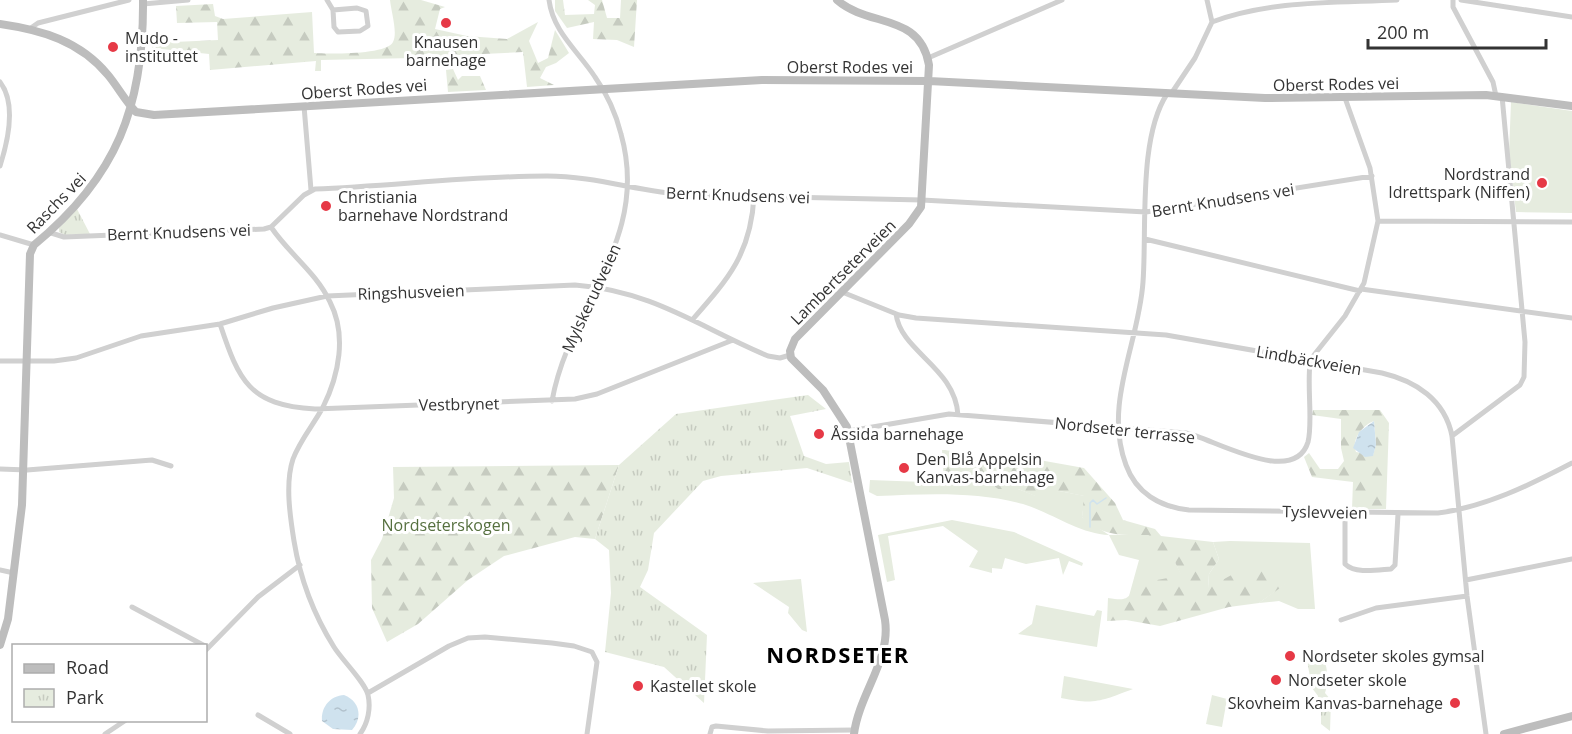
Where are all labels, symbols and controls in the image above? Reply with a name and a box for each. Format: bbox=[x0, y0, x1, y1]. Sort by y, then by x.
scale bar bbox=[1368, 12, 1546, 50]
marker: Knausen barnehage bbox=[439, 16, 453, 30]
text: 200 m bbox=[1377, 20, 1429, 44]
place label: Mudo - instituttet bbox=[125, 27, 198, 67]
place label: Knausen barnehage bbox=[406, 31, 486, 71]
marker: Mudo - instituttet bbox=[106, 40, 120, 54]
street label: Oberst Rodes vei bbox=[787, 56, 913, 78]
street label: Oberst Rodes vei bbox=[1273, 72, 1399, 96]
street label: Oberst Rodes vei bbox=[300, 74, 428, 104]
place label: Nordstrand Idrettspark (Niffen) bbox=[1388, 163, 1530, 203]
street label: Raschs vei bbox=[21, 168, 91, 238]
marker: Nordstrand Idrettspark (Niffen) bbox=[1535, 176, 1549, 190]
street label: Bernt Knudsens vei bbox=[1150, 178, 1296, 222]
street label: Bernt Knudsens vei bbox=[666, 181, 810, 209]
place label: Christiania barnehave Nordstrand bbox=[338, 186, 508, 226]
marker: Christiania barnehave Nordstrand bbox=[319, 199, 333, 213]
street label: Lambertseterveien bbox=[785, 214, 901, 330]
street label: Bernt Knudsens vei bbox=[107, 218, 251, 246]
street label: Mylskerudveien bbox=[556, 240, 626, 356]
street label: Ringshusveien bbox=[357, 279, 465, 305]
street label: Lindbäckveien bbox=[1255, 340, 1363, 380]
street label: Vestbrynet bbox=[418, 392, 500, 416]
street label: Nordseter terrasse bbox=[1054, 412, 1196, 448]
place label: Åssida barnehage bbox=[831, 423, 964, 445]
marker: Åssida barnehage bbox=[812, 427, 826, 441]
place label: Den Blå Appelsin Kanvas-barnehage bbox=[916, 448, 1055, 488]
marker: Den Blå Appelsin Kanvas-barnehage bbox=[897, 461, 911, 475]
street label: Tyslevveien bbox=[1282, 500, 1368, 524]
park label: Nordseterskogen bbox=[382, 514, 510, 536]
district label: NORDSETER bbox=[766, 639, 910, 669]
legend bbox=[12, 644, 207, 722]
place label: Nordseter skoles gymsal bbox=[1302, 645, 1485, 667]
marker: Nordseter skoles gymsal bbox=[1283, 649, 1297, 663]
text: Road bbox=[66, 655, 109, 679]
place label: Nordseter skole bbox=[1288, 669, 1407, 691]
marker: Nordseter skole bbox=[1269, 673, 1283, 687]
place label: Kastellet skole bbox=[650, 675, 757, 697]
marker: Kastellet skole bbox=[631, 679, 645, 693]
text: Park bbox=[66, 685, 104, 709]
place label: Skovheim Kanvas-barnehage bbox=[1228, 692, 1443, 714]
marker: Skovheim Kanvas-barnehage bbox=[1448, 696, 1462, 710]

